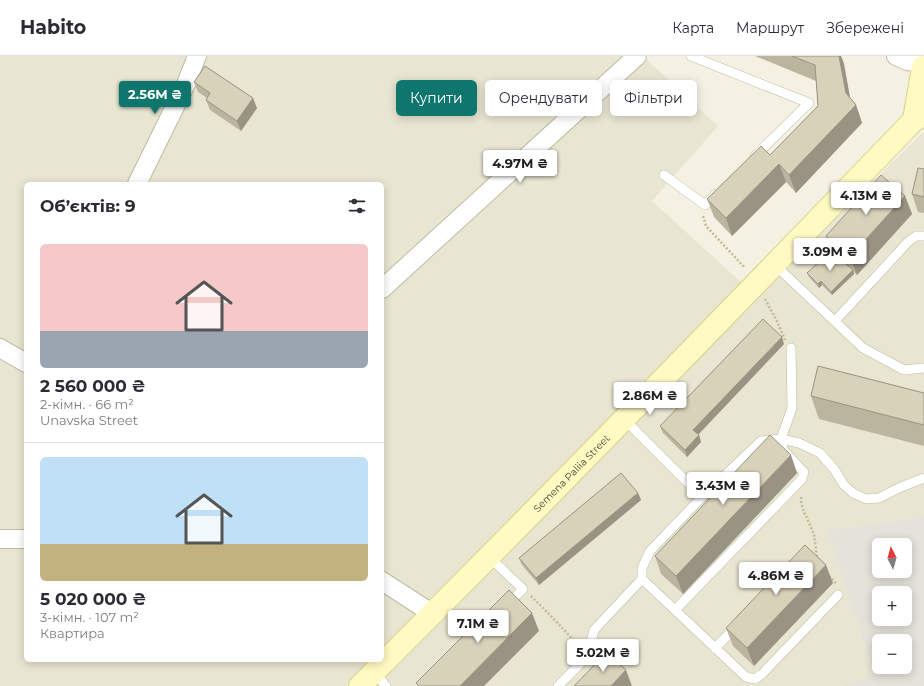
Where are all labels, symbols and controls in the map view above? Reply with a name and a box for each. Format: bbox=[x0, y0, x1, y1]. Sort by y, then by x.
text: Habito bbox=[20, 16, 86, 39]
text: Карта bbox=[672, 19, 714, 37]
text: Маршрут bbox=[736, 19, 804, 37]
text: Збережені bbox=[826, 19, 904, 37]
chip: Купити bbox=[396, 80, 477, 116]
chip: Орендувати bbox=[485, 80, 602, 116]
chip: Фільтри bbox=[610, 80, 697, 116]
pin: 2.56M ₴ bbox=[118, 81, 192, 115]
text: 2.56M ₴ bbox=[128, 86, 182, 102]
pin: 4.97M ₴ bbox=[483, 150, 557, 184]
text: 4.97M ₴ bbox=[492, 155, 548, 171]
pin: 4.13M ₴ bbox=[829, 182, 903, 216]
text: 4.13M ₴ bbox=[840, 187, 892, 203]
icon: filters bbox=[346, 195, 368, 217]
text: Об’єктів: 9 bbox=[40, 196, 136, 216]
pin: 3.09M ₴ bbox=[793, 238, 867, 272]
text: 3.09M ₴ bbox=[803, 243, 857, 259]
icon: home bbox=[168, 270, 240, 342]
text: 2 560 000 ₴ bbox=[40, 376, 146, 396]
pin: 2.86M ₴ bbox=[613, 382, 687, 416]
text: 2.86M ₴ bbox=[622, 387, 678, 403]
text: 2-кімн. · 66 m² bbox=[40, 396, 134, 412]
text: Unavska Street bbox=[40, 412, 138, 428]
street label: Semena Paliia Street bbox=[531, 432, 613, 515]
pin: 3.43M ₴ bbox=[686, 472, 760, 506]
text: 3.43M ₴ bbox=[696, 477, 750, 493]
icon: home bbox=[168, 483, 240, 555]
north arrow bbox=[872, 538, 912, 578]
map controls bbox=[872, 538, 912, 674]
pin: 4.86M ₴ bbox=[739, 562, 813, 596]
text: 4.86M ₴ bbox=[748, 567, 804, 583]
button: + bbox=[872, 586, 912, 626]
text: 5 020 000 ₴ bbox=[40, 589, 146, 609]
text: 3-кімн. · 107 m² bbox=[40, 609, 139, 625]
pin: 7.1M ₴ bbox=[445, 610, 511, 644]
text: 7.1M ₴ bbox=[457, 615, 499, 631]
text: Квартира bbox=[40, 625, 105, 641]
button: − bbox=[872, 634, 912, 674]
pin: 5.02M ₴ bbox=[566, 639, 640, 673]
text: 5.02M ₴ bbox=[576, 644, 630, 660]

